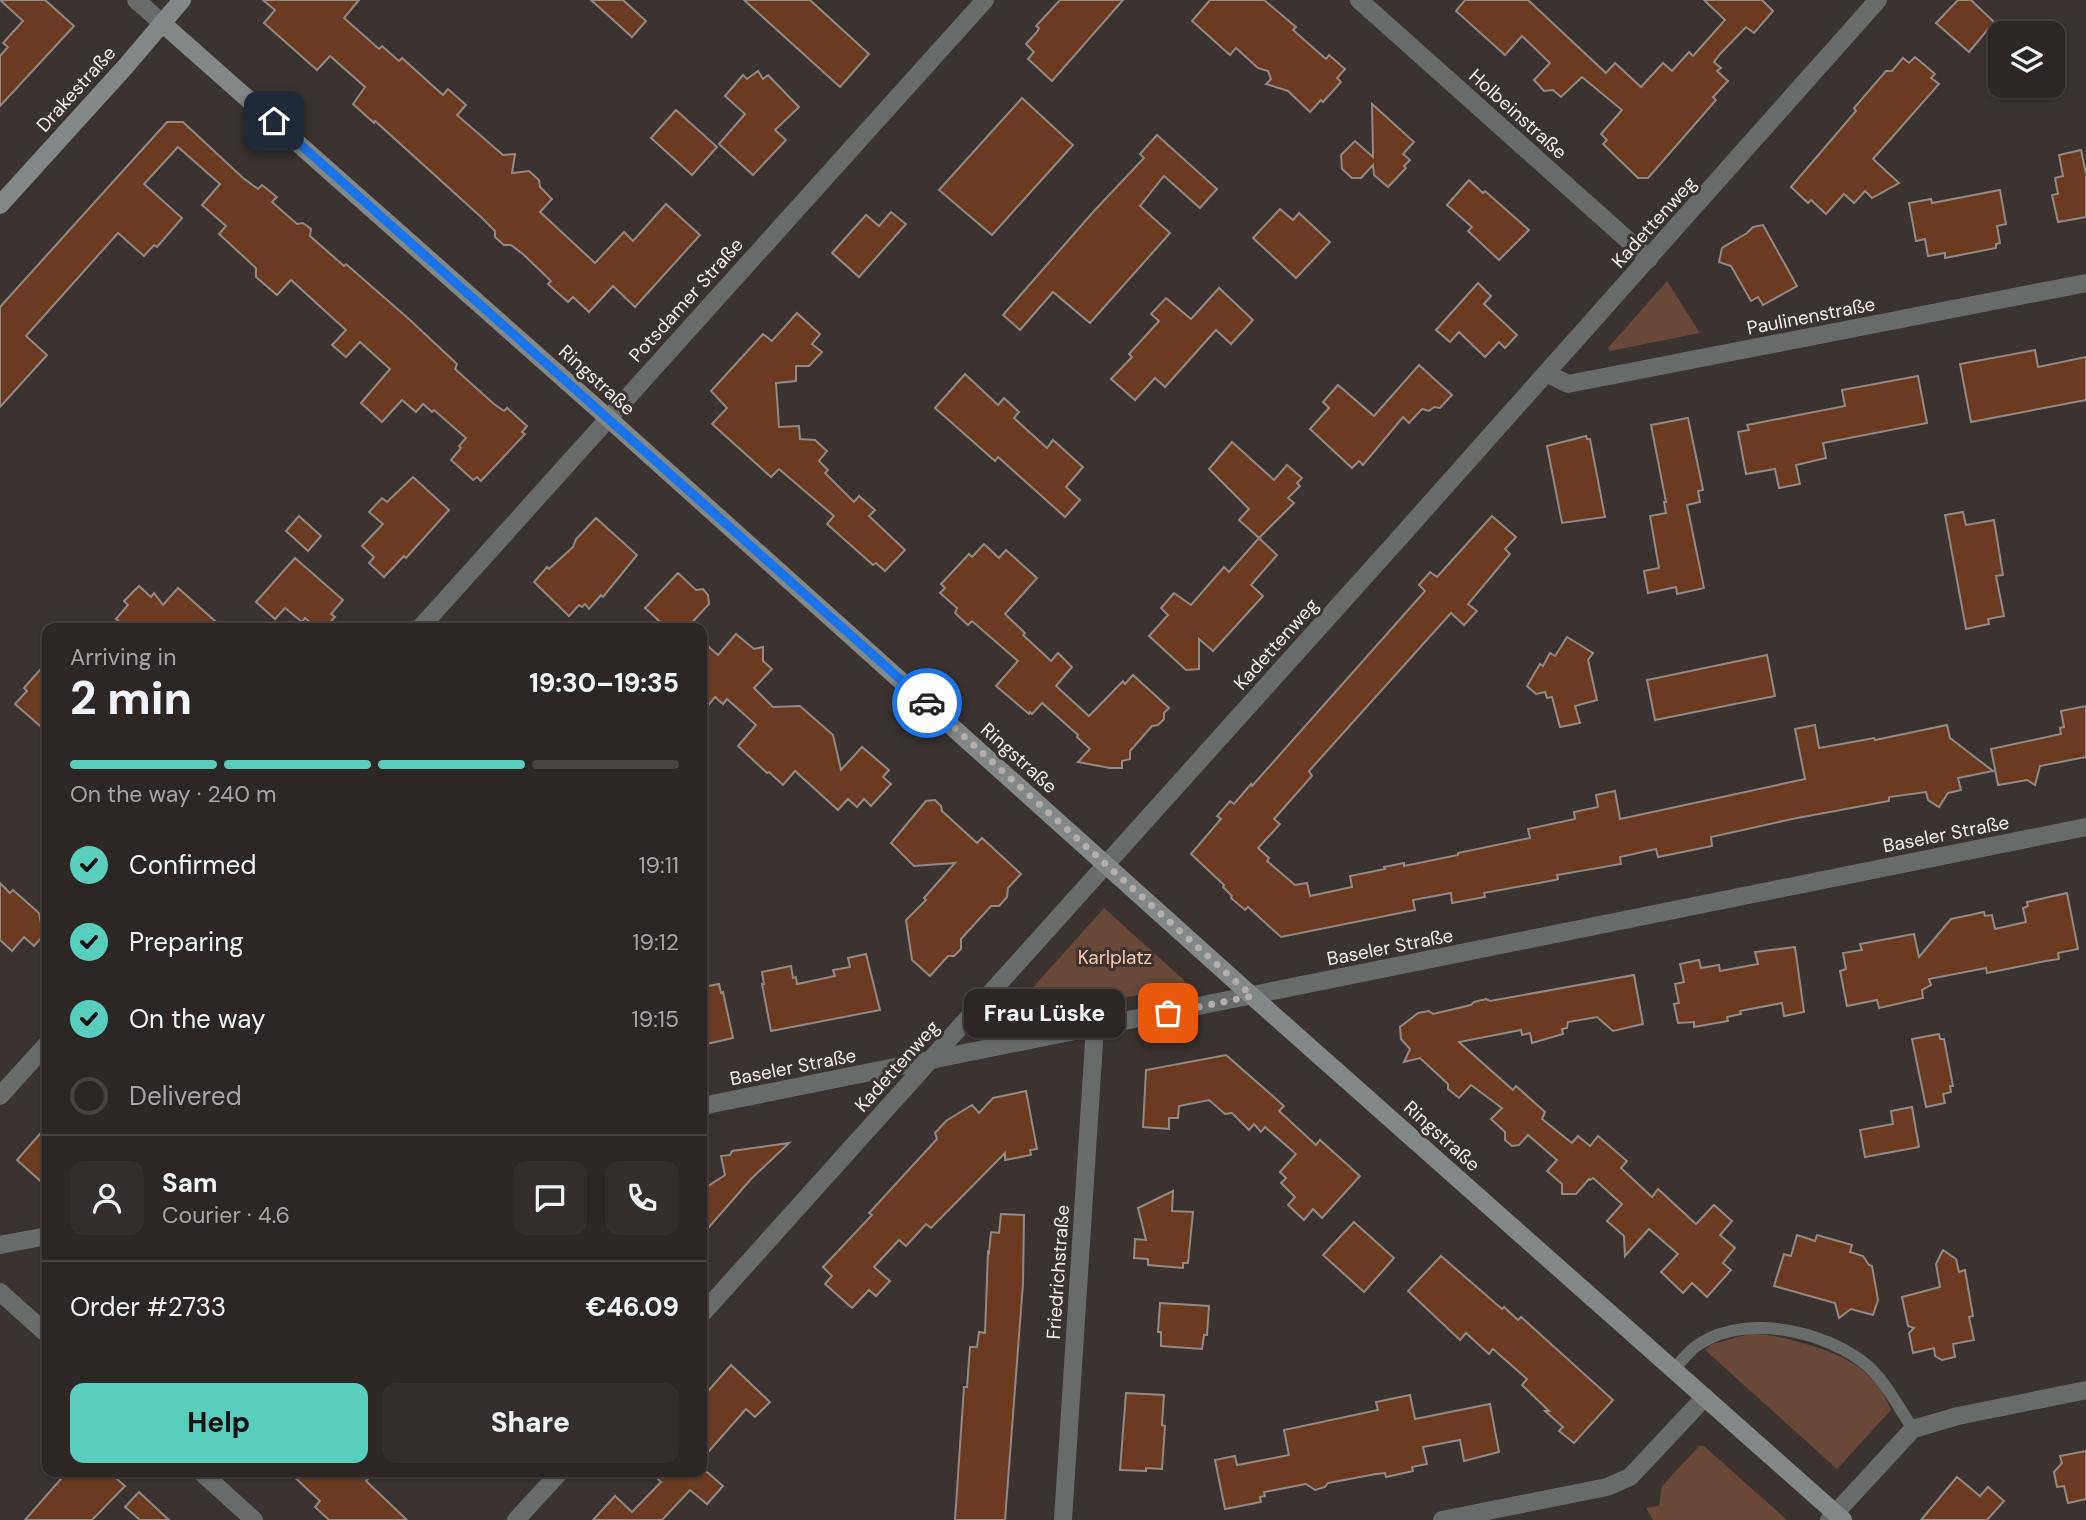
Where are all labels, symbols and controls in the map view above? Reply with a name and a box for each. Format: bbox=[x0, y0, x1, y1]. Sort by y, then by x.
map controls bbox=[1988, 21, 2065, 98]
button: layers bbox=[1988, 21, 2065, 98]
street label: Drakestraße bbox=[31, 41, 121, 137]
street label: Holbeinstraße bbox=[1464, 63, 1572, 165]
pin bbox=[244, 91, 304, 151]
icon: home bbox=[255, 102, 293, 140]
street label: Kadettenweg bbox=[1606, 171, 1702, 273]
street label: Potsdamer Straße bbox=[623, 232, 749, 368]
street label: Paulinenstraße bbox=[1745, 291, 1877, 341]
street label: Ringstraße bbox=[554, 339, 640, 421]
street label: Kadettenweg bbox=[1228, 593, 1324, 695]
text: Arriving in bbox=[70, 642, 176, 672]
text: 19:30–19:35 bbox=[529, 666, 679, 700]
text: 2 min bbox=[70, 668, 192, 728]
courier bbox=[892, 668, 962, 738]
icon: car bbox=[908, 684, 946, 722]
street label: Ringstraße bbox=[976, 717, 1062, 799]
text: On the way · 240 m bbox=[70, 779, 277, 809]
street label: Baseler Straße bbox=[1881, 810, 2011, 858]
icon: check bbox=[70, 846, 108, 884]
text: Confirmed bbox=[129, 848, 256, 882]
text: 19:11 bbox=[638, 850, 679, 880]
icon: check bbox=[70, 923, 108, 961]
street label: Baseler Straße bbox=[1325, 923, 1455, 971]
text: Preparing bbox=[129, 925, 244, 959]
text: 19:12 bbox=[632, 927, 679, 957]
park label: Karlplatz bbox=[1078, 945, 1152, 970]
pin bbox=[1138, 983, 1198, 1043]
callout: Frau Lüske bbox=[965, 988, 1126, 1038]
icon: bag bbox=[1149, 994, 1187, 1032]
text: Frau Lüske bbox=[984, 998, 1105, 1028]
icon: check bbox=[70, 1000, 108, 1038]
text: On the way bbox=[129, 1002, 265, 1036]
text: 19:15 bbox=[632, 1004, 679, 1034]
street label: Kadettenweg bbox=[849, 1015, 945, 1117]
street label: Baseler Straße bbox=[728, 1043, 858, 1091]
text: Delivered bbox=[129, 1079, 242, 1113]
street label: Ringstraße bbox=[1399, 1095, 1485, 1177]
button: person bbox=[70, 1161, 144, 1235]
button: chat bbox=[513, 1161, 587, 1235]
button: phone bbox=[605, 1161, 679, 1235]
text: Sam bbox=[162, 1166, 217, 1200]
text: Courier · 4.6 bbox=[162, 1200, 290, 1230]
street label: Friedrichstraße bbox=[1041, 1204, 1075, 1340]
text: Order #2733 bbox=[70, 1290, 226, 1324]
text: €46.09 bbox=[586, 1290, 679, 1324]
button: Help bbox=[70, 1383, 368, 1463]
button: Share bbox=[382, 1383, 679, 1463]

